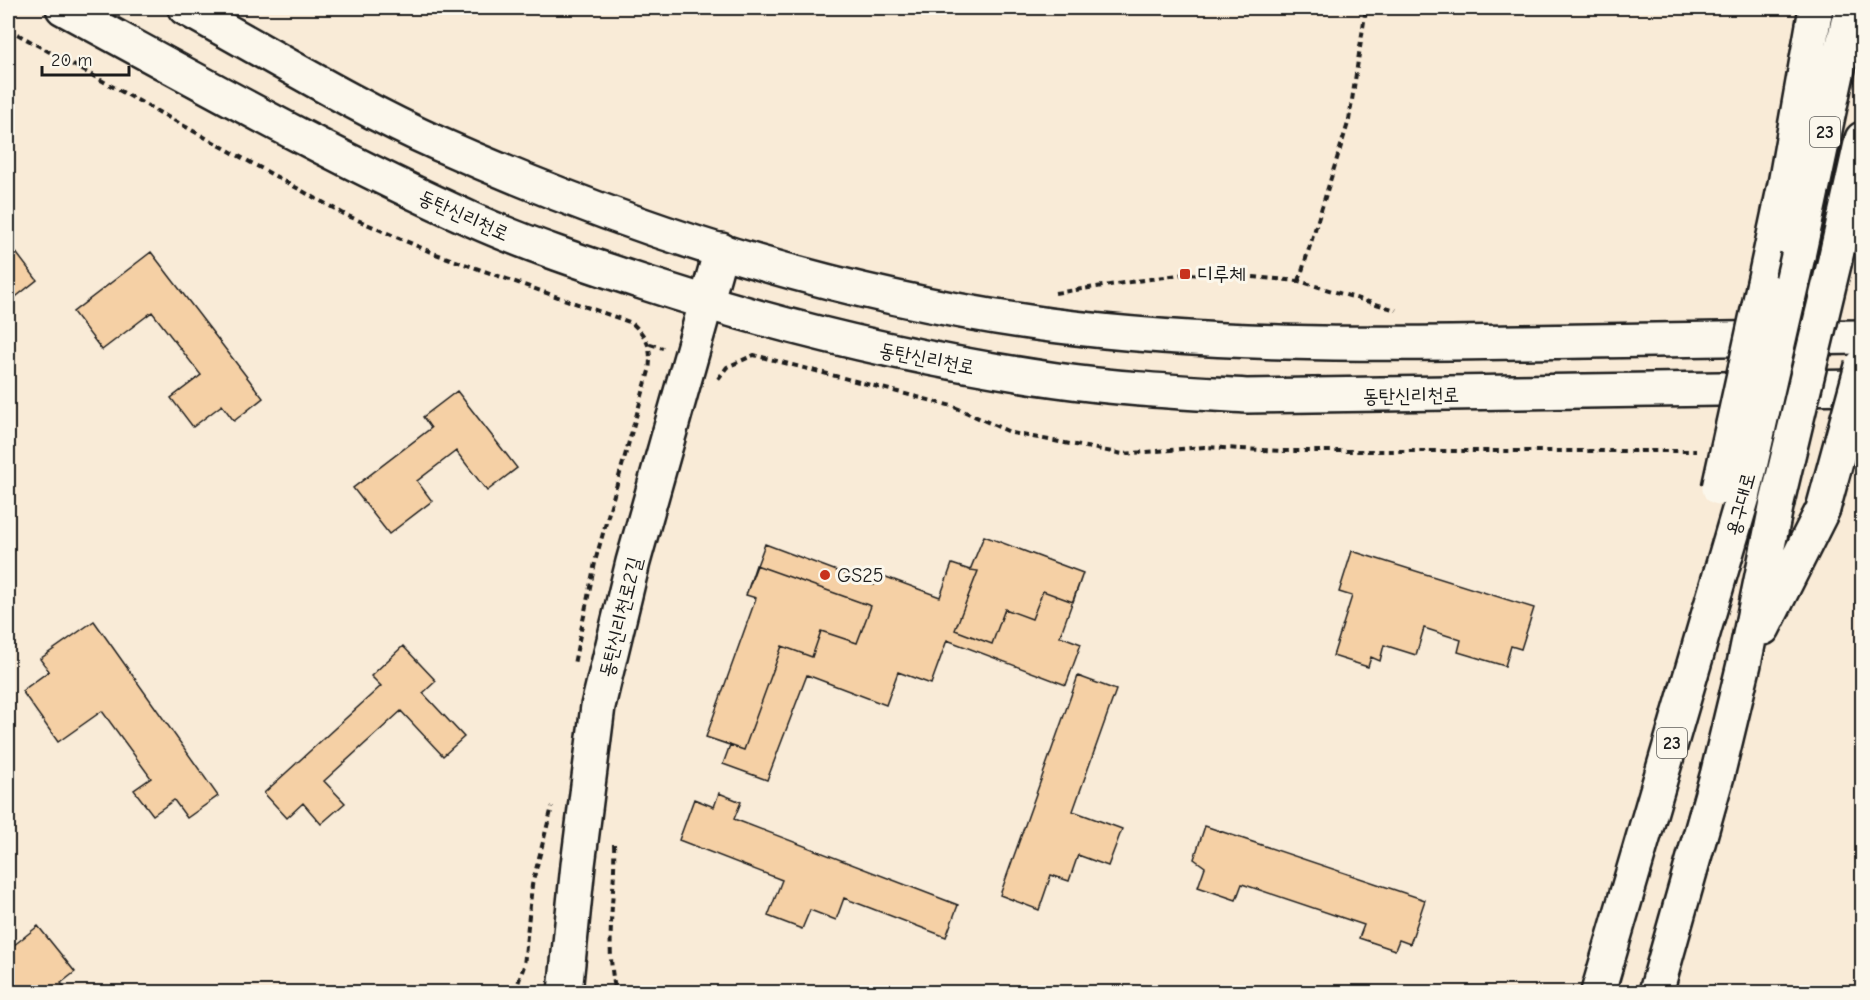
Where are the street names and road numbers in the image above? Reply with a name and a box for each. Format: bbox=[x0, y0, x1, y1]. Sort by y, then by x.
road number: 23 bbox=[1810, 117, 1840, 147]
street label: 동탄신리천로 bbox=[415, 185, 513, 246]
street label: 동탄신리천로 bbox=[877, 338, 976, 379]
street label: 동탄신리천로 bbox=[1363, 383, 1459, 408]
street label: 용구대로 bbox=[1721, 470, 1760, 538]
street label: 동탄신리천로2길 bbox=[594, 555, 647, 680]
road number: 23 bbox=[1657, 728, 1687, 758]

